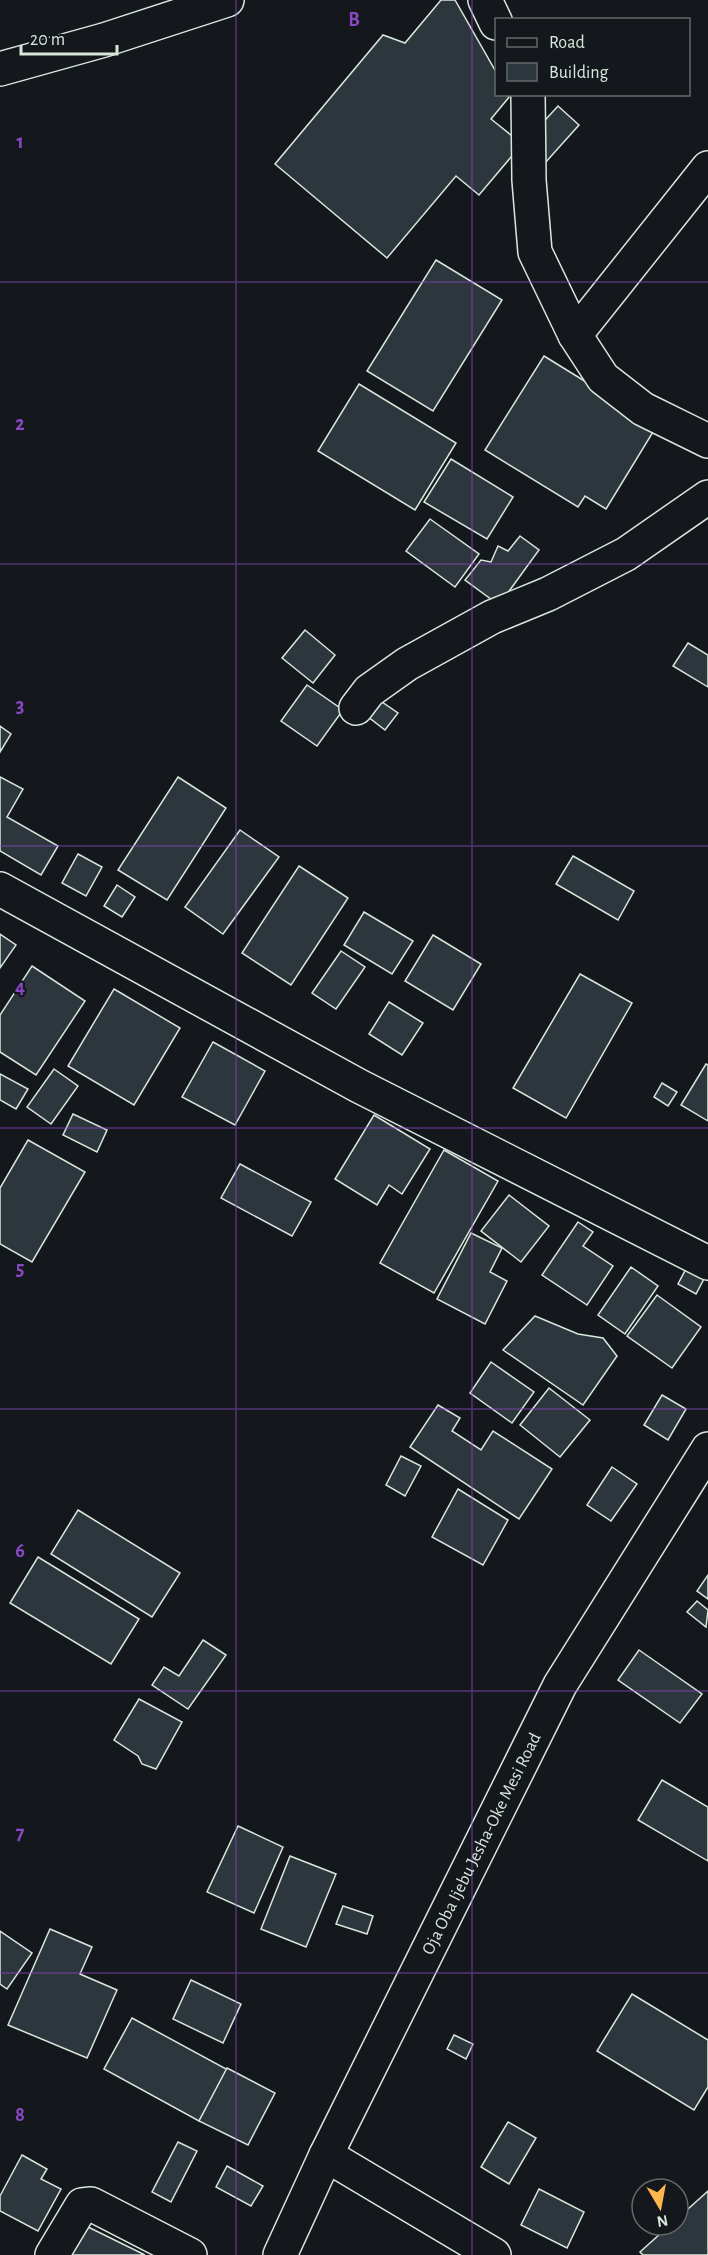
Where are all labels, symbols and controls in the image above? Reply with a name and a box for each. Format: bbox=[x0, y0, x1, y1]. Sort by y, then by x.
text: B bbox=[348, 10, 360, 30]
scale bar bbox=[21, 18, 117, 56]
legend bbox=[495, 18, 690, 96]
text: 20 m bbox=[30, 31, 65, 49]
text: Road bbox=[549, 34, 585, 52]
text: Building bbox=[549, 64, 609, 82]
text: 1 bbox=[16, 132, 24, 152]
text: 2 bbox=[15, 414, 25, 434]
text: 3 bbox=[16, 696, 24, 716]
text: 4 bbox=[15, 977, 25, 997]
text: 5 bbox=[16, 1259, 24, 1279]
text: 6 bbox=[15, 1541, 25, 1561]
street label: Oja Oba Ijebu Jesha-Oke Mesi Road bbox=[419, 1730, 545, 1958]
text: 7 bbox=[16, 1823, 25, 1843]
text: 8 bbox=[15, 2105, 25, 2125]
north arrow bbox=[630, 2177, 690, 2237]
text: N bbox=[656, 2212, 669, 2230]

